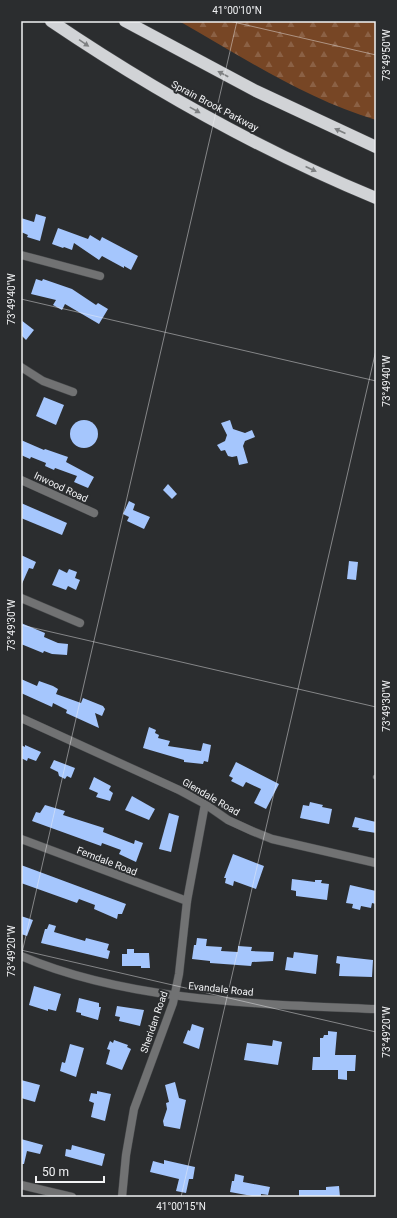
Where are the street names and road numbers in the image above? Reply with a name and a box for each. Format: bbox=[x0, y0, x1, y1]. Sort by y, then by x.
street label: Sprain Brook Parkway bbox=[170, 78, 261, 134]
street label: Inwood Road bbox=[32, 470, 90, 504]
street label: Glendale Road bbox=[180, 776, 242, 818]
street label: Ferndale Road bbox=[75, 844, 139, 878]
street label: Evandale Road bbox=[188, 980, 254, 998]
street label: Sheridan Road bbox=[138, 990, 170, 1054]

